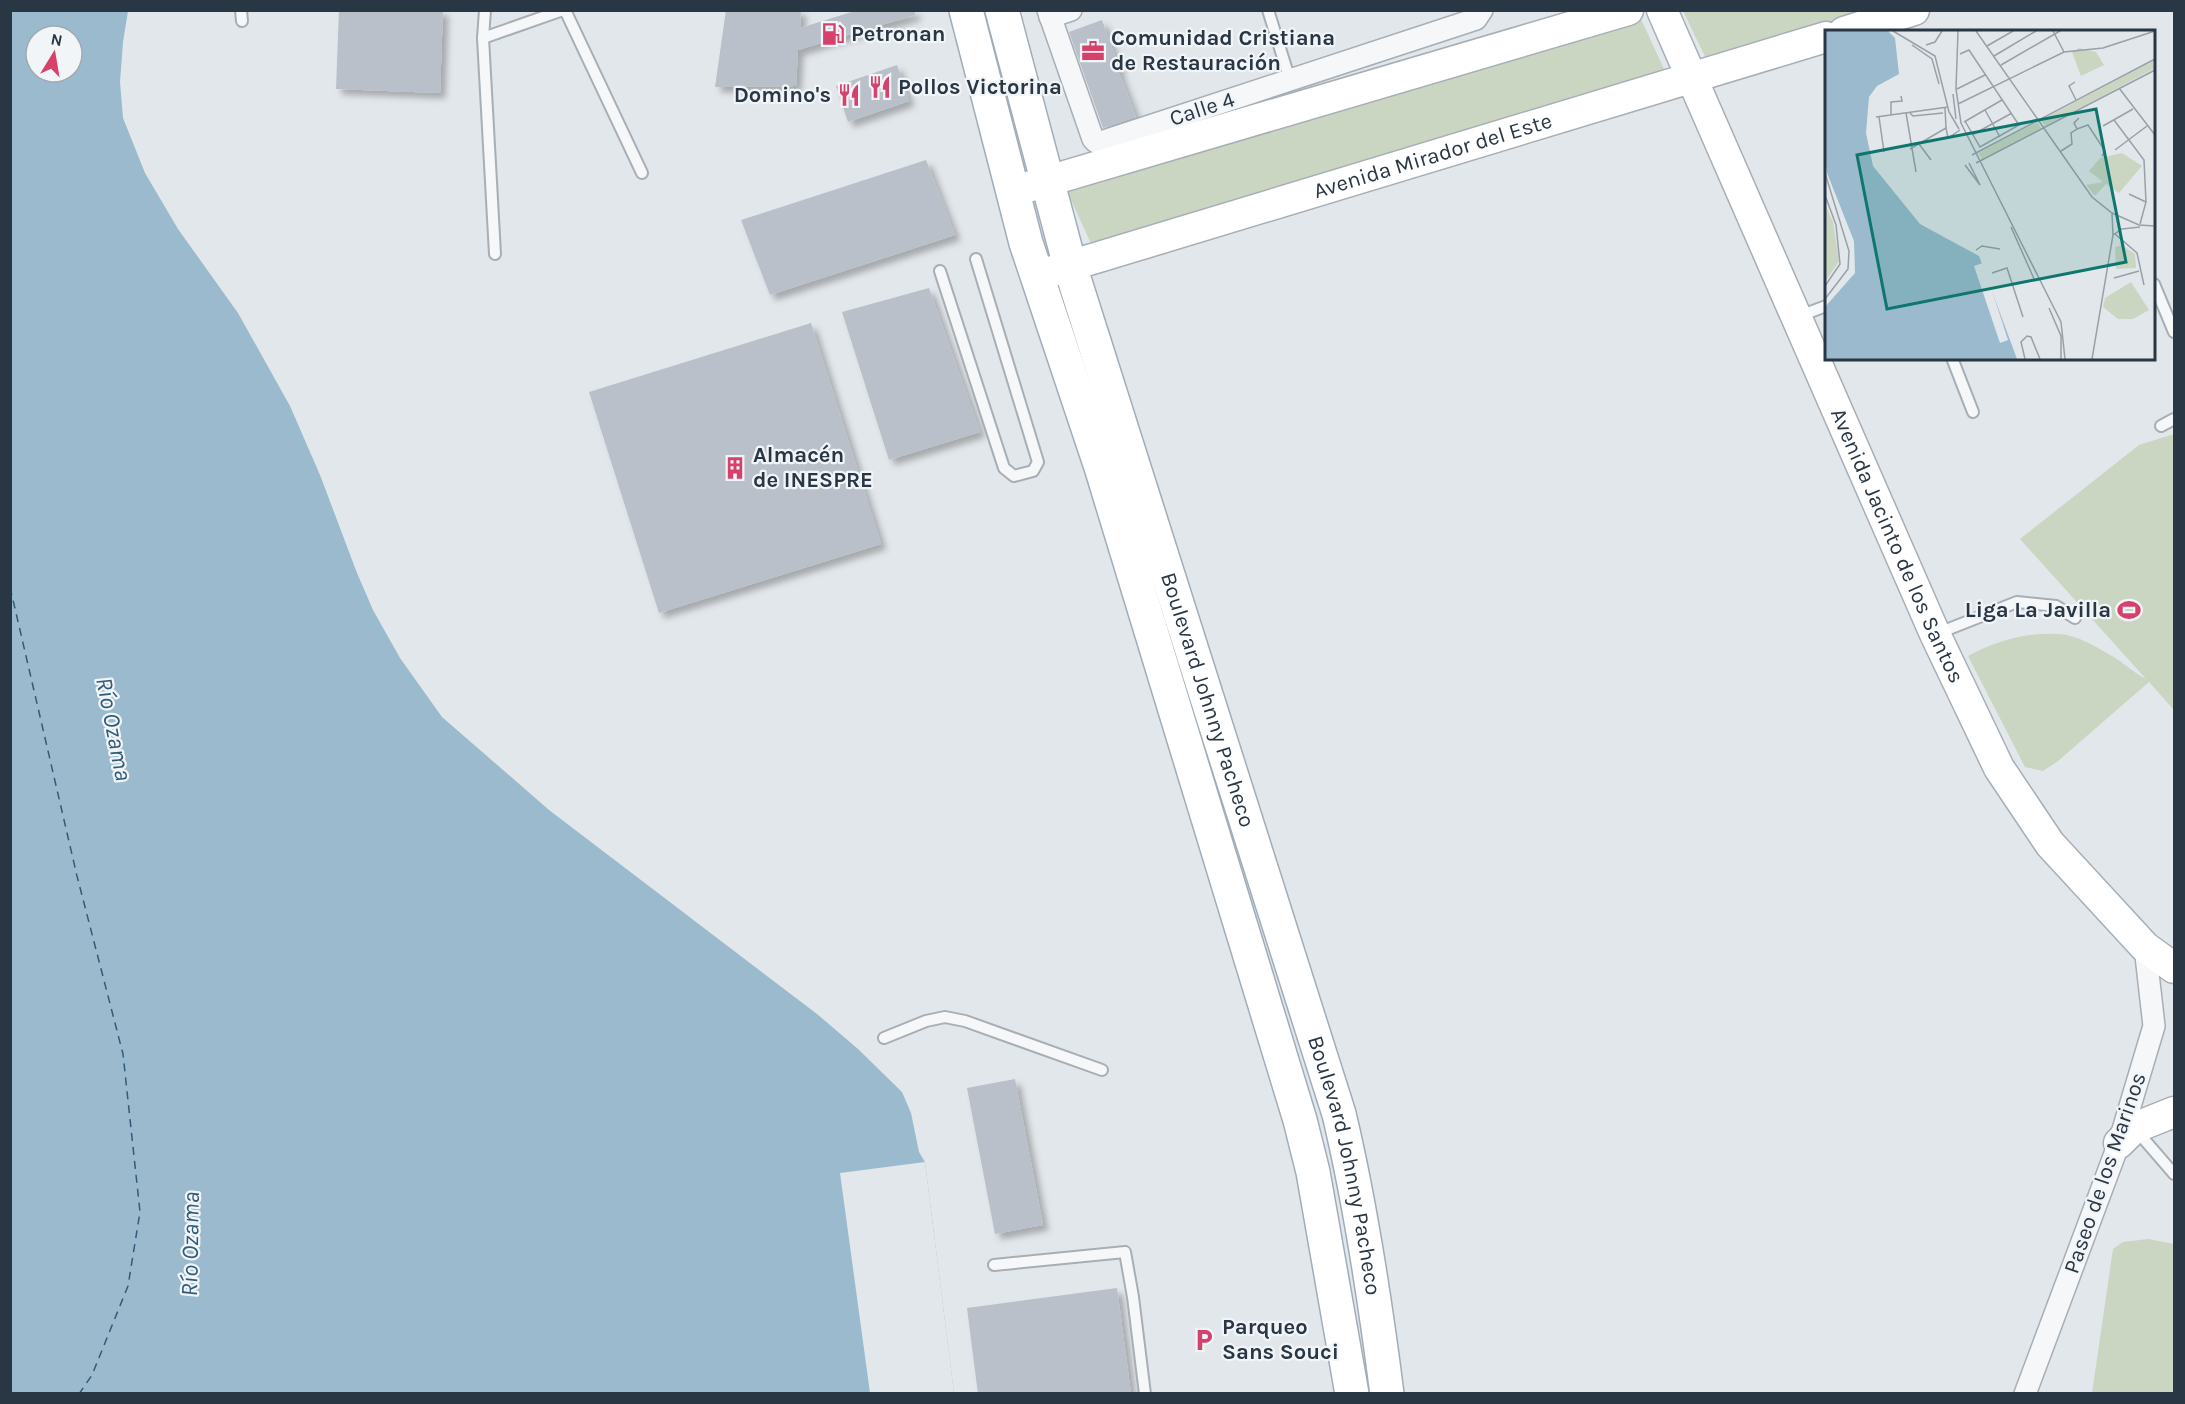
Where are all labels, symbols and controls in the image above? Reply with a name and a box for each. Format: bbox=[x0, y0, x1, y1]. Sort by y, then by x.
fuel station icon: Petronan bbox=[820, 21, 846, 47]
place label: Petronan bbox=[851, 21, 945, 47]
north arrow bbox=[24, 24, 84, 84]
place label: Comunidad Cristiana de Restauración bbox=[1111, 25, 1335, 76]
text: N bbox=[49, 29, 64, 50]
inset map bbox=[1825, 30, 2155, 360]
office icon: Comunidad Cristiana de Restauración bbox=[1080, 38, 1106, 64]
restaurant icon: Pollos Victorina bbox=[867, 74, 893, 100]
place label: Pollos Victorina bbox=[898, 74, 1062, 100]
place label: Domino's bbox=[734, 82, 831, 108]
restaurant icon: Domino's bbox=[836, 82, 862, 108]
street label: Calle 4 bbox=[1166, 86, 1238, 132]
street label: Avenida Mirador del Este bbox=[1310, 108, 1555, 204]
street label: Avenida Jacinto de los Santos bbox=[1825, 404, 1969, 687]
place label: Almacén de INESPRE bbox=[753, 442, 873, 493]
building icon: Almacén de INESPRE bbox=[722, 455, 748, 481]
street label: Boulevard Johnny Pacheco bbox=[1155, 569, 1260, 830]
place label: Liga La Javilla bbox=[1965, 597, 2111, 623]
sports icon: Liga La Javilla bbox=[2116, 597, 2142, 623]
water label: Río Ozama bbox=[90, 675, 138, 783]
street label: Boulevard Johnny Pacheco bbox=[1302, 1032, 1386, 1297]
street label: Paseo de los Marinos bbox=[2058, 1069, 2152, 1277]
water label: Río Ozama bbox=[175, 1191, 205, 1297]
place label: Parqueo Sans Souci bbox=[1222, 1314, 1339, 1365]
parking icon: Parqueo Sans Souci bbox=[1191, 1327, 1217, 1353]

